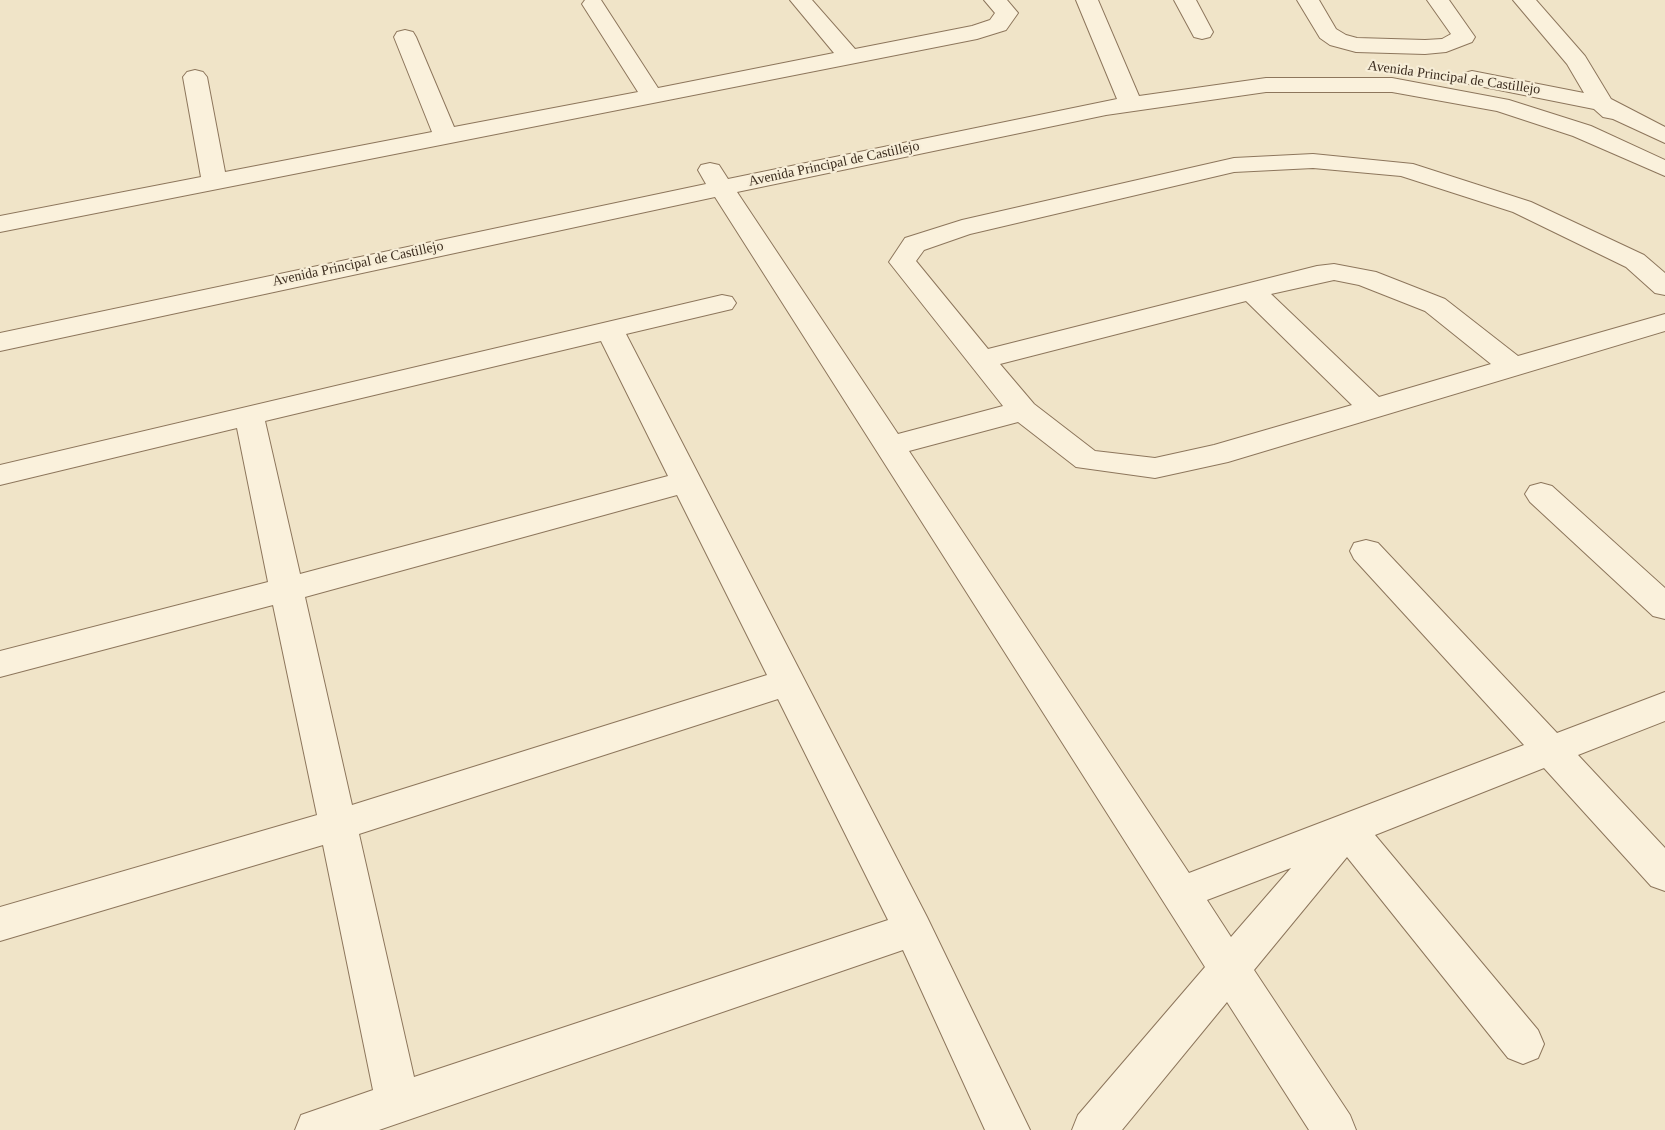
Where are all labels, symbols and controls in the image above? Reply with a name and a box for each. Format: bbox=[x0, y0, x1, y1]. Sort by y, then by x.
street label: Avenida Principal de Castillejo bbox=[1367, 58, 1541, 98]
street label: Avenida Principal de Castillejo bbox=[747, 138, 921, 190]
street label: Avenida Principal de Castillejo bbox=[271, 238, 445, 290]

